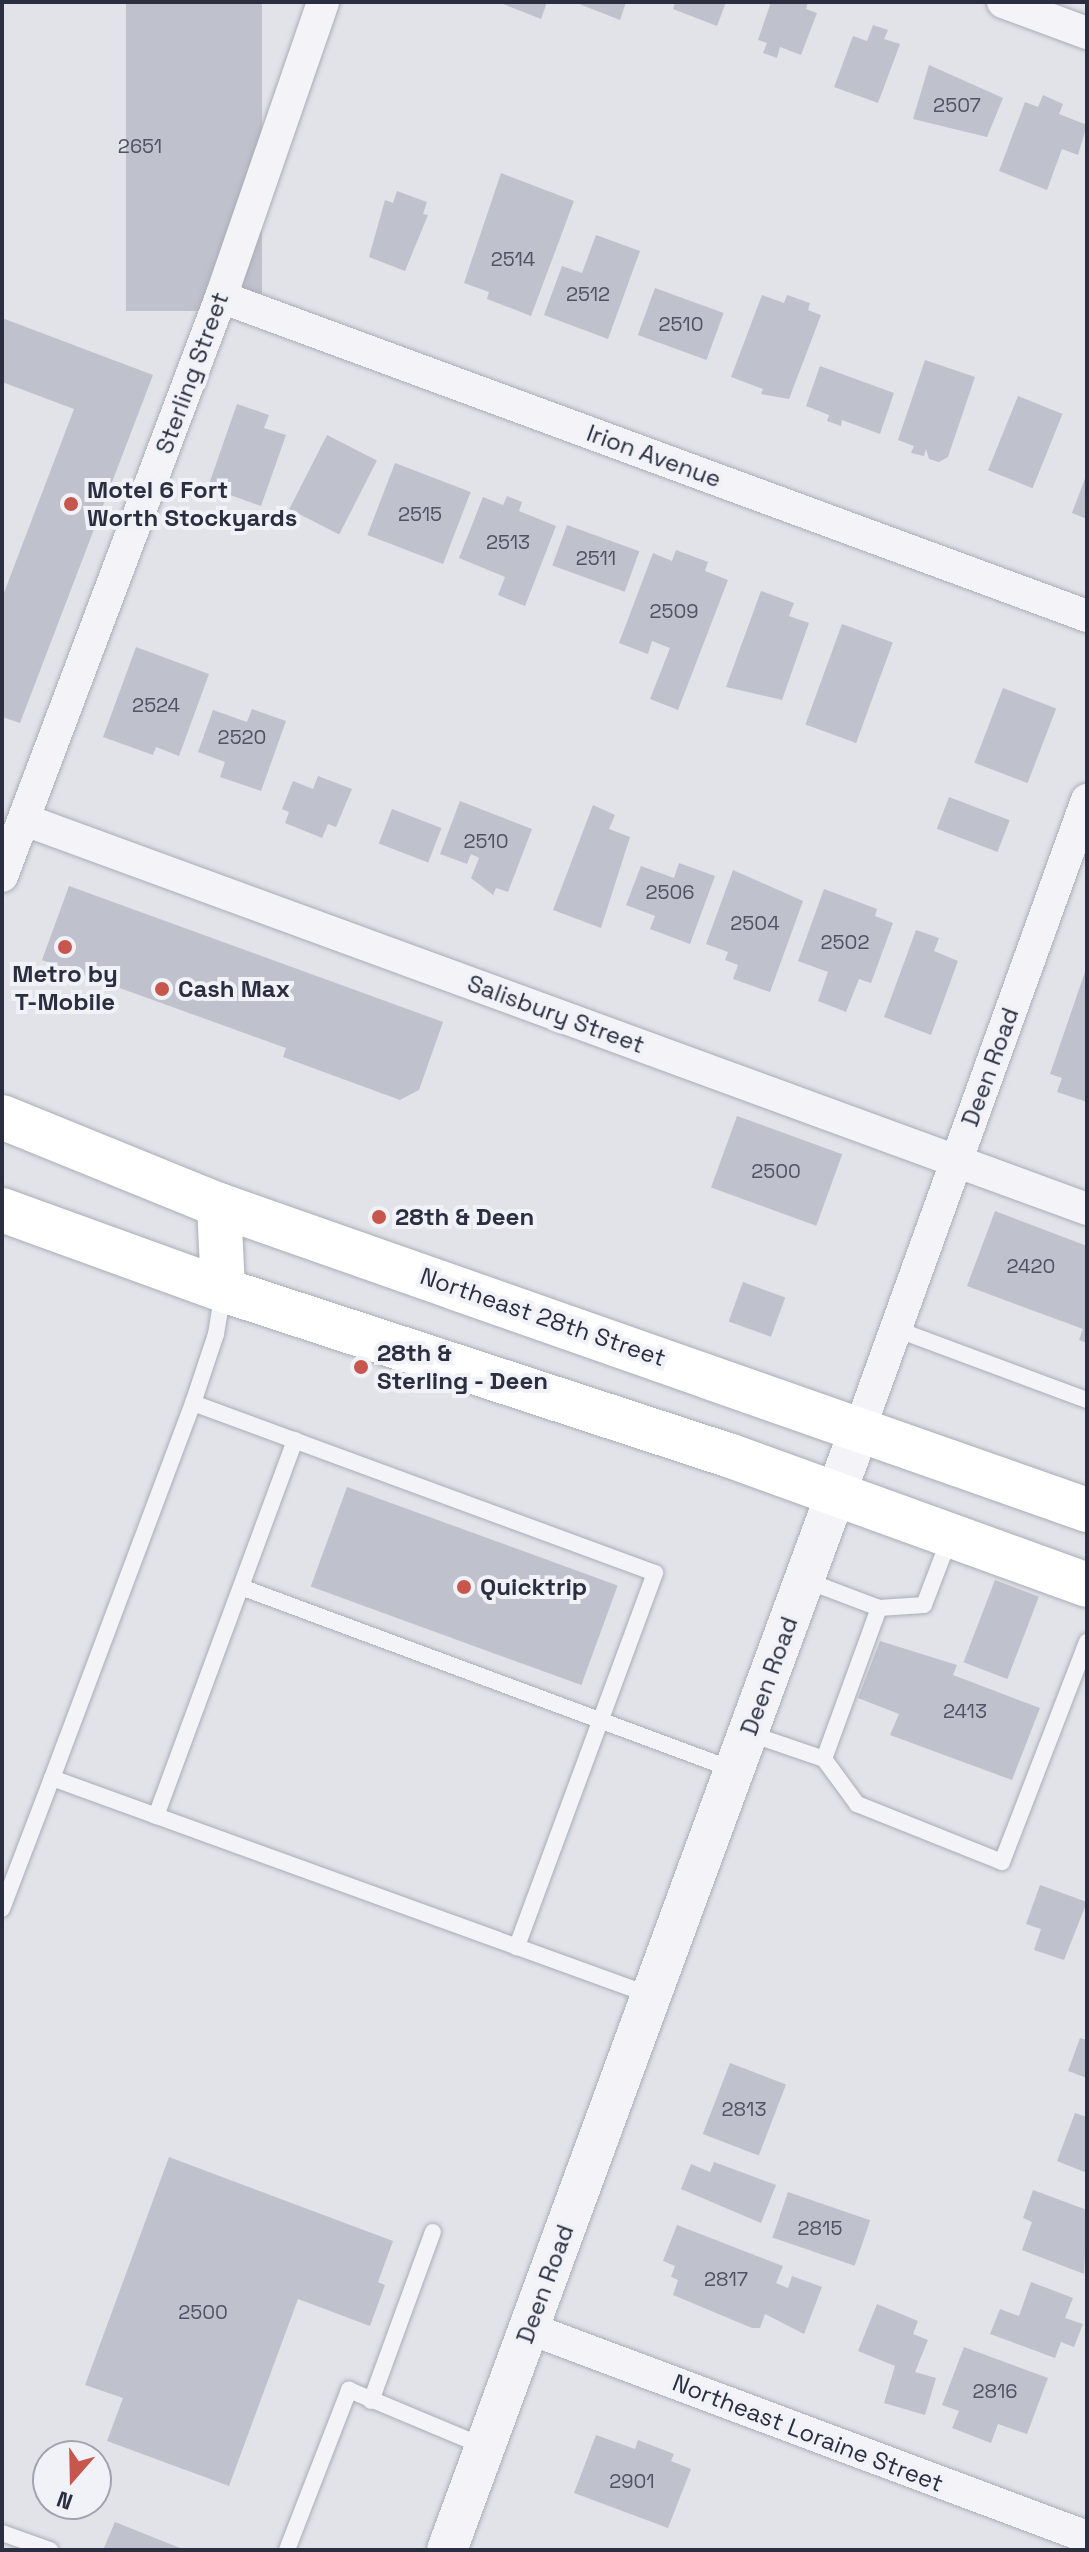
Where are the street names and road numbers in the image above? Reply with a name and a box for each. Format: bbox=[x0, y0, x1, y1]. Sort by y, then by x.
street label: Sterling Street bbox=[149, 288, 235, 458]
street label: Irion Avenue bbox=[583, 418, 725, 494]
street label: Salisbury Street bbox=[464, 969, 648, 1059]
street label: Deen Road bbox=[955, 1004, 1025, 1130]
street label: Northeast 28th Street bbox=[416, 1261, 670, 1373]
street label: Deen Road bbox=[734, 1613, 804, 1739]
street label: Deen Road bbox=[510, 2221, 580, 2347]
street label: Northeast Loraine Street bbox=[669, 2368, 947, 2498]

